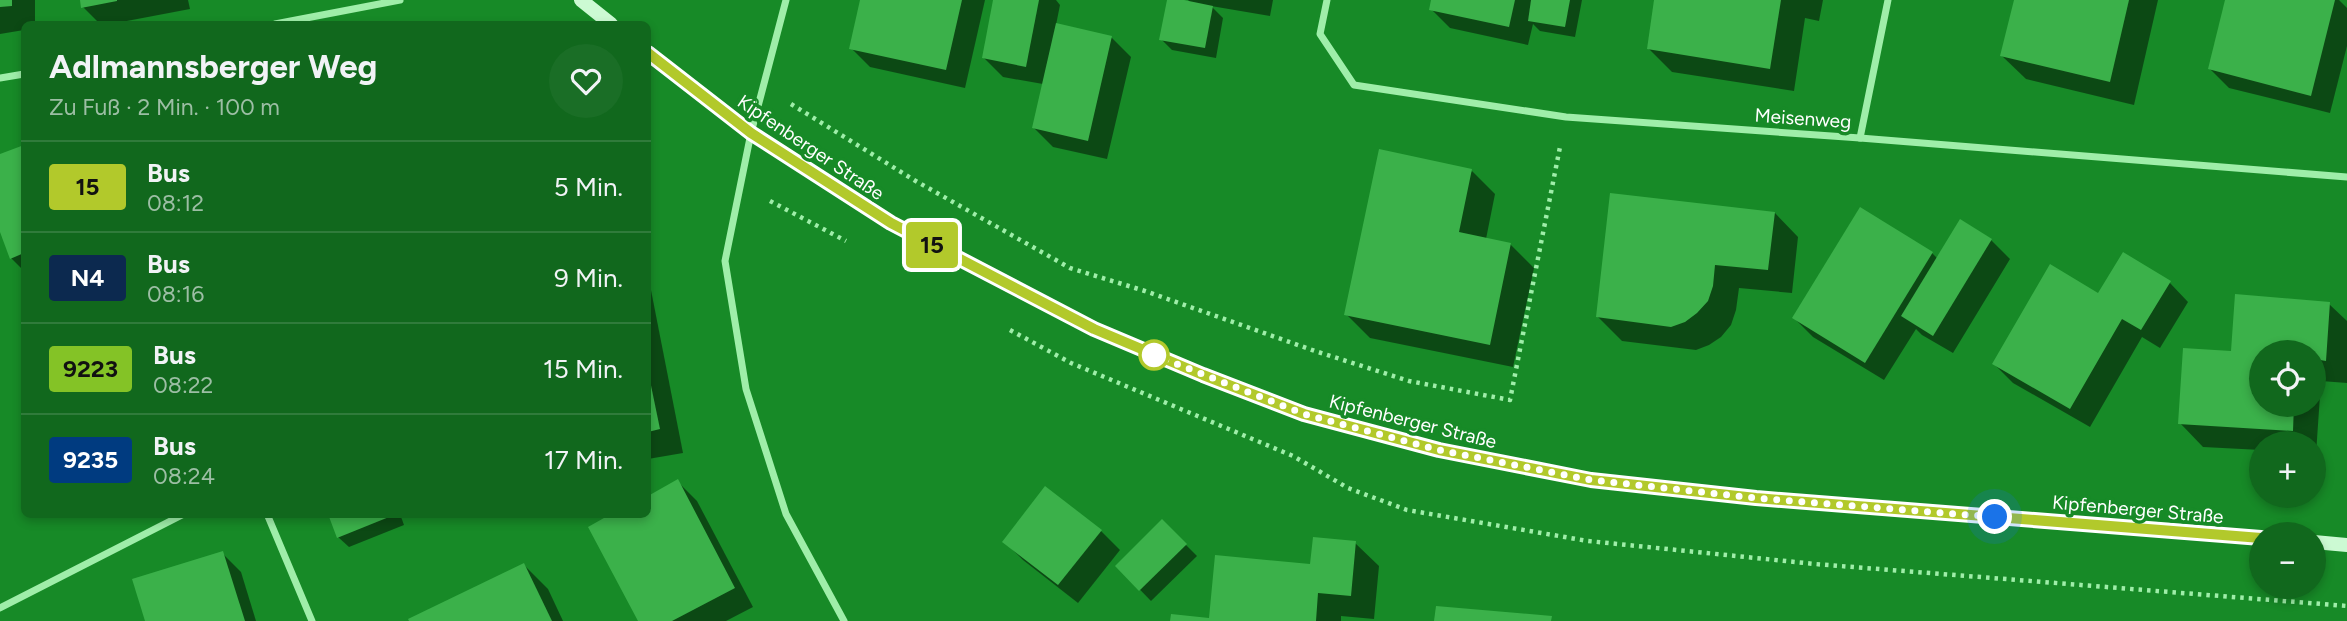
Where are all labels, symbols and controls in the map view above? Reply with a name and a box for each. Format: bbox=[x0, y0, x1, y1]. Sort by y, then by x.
button: heart bbox=[549, 44, 623, 118]
text: Adlmannsberger Weg bbox=[49, 47, 377, 86]
street label: Kipfenberger Straße bbox=[733, 90, 888, 205]
text: Zu Fuß · 2 Min. · 100 m bbox=[49, 93, 280, 121]
street label: Meisenweg bbox=[1754, 104, 1852, 133]
text: Bus bbox=[147, 157, 190, 189]
text: 5 Min. bbox=[554, 171, 623, 203]
text: 15 bbox=[75, 172, 100, 201]
text: 08:12 bbox=[147, 189, 204, 217]
line badge: 15 bbox=[900, 222, 964, 268]
text: 15 bbox=[920, 230, 944, 259]
text: Bus bbox=[147, 248, 190, 280]
text: 9 Min. bbox=[554, 262, 623, 294]
text: N4 bbox=[71, 263, 104, 292]
text: 08:16 bbox=[147, 280, 204, 308]
text: Bus bbox=[153, 339, 196, 371]
unlabelled marker bbox=[1139, 340, 1169, 370]
map controls bbox=[2249, 340, 2326, 599]
button: locate bbox=[2249, 340, 2326, 417]
text: 15 Min. bbox=[543, 353, 623, 385]
text: 9223 bbox=[63, 354, 118, 383]
text: 08:22 bbox=[153, 371, 213, 399]
street label: Kipfenberger Straße bbox=[1327, 390, 1499, 453]
text: Bus bbox=[153, 430, 196, 462]
button: + bbox=[2249, 431, 2326, 508]
text: 17 Min. bbox=[544, 444, 623, 476]
text: 9235 bbox=[63, 445, 118, 474]
text: 08:24 bbox=[153, 462, 215, 490]
street label: Kipfenberger Straße bbox=[2051, 491, 2225, 528]
your location bbox=[1977, 499, 2012, 534]
button: − bbox=[2249, 522, 2326, 599]

